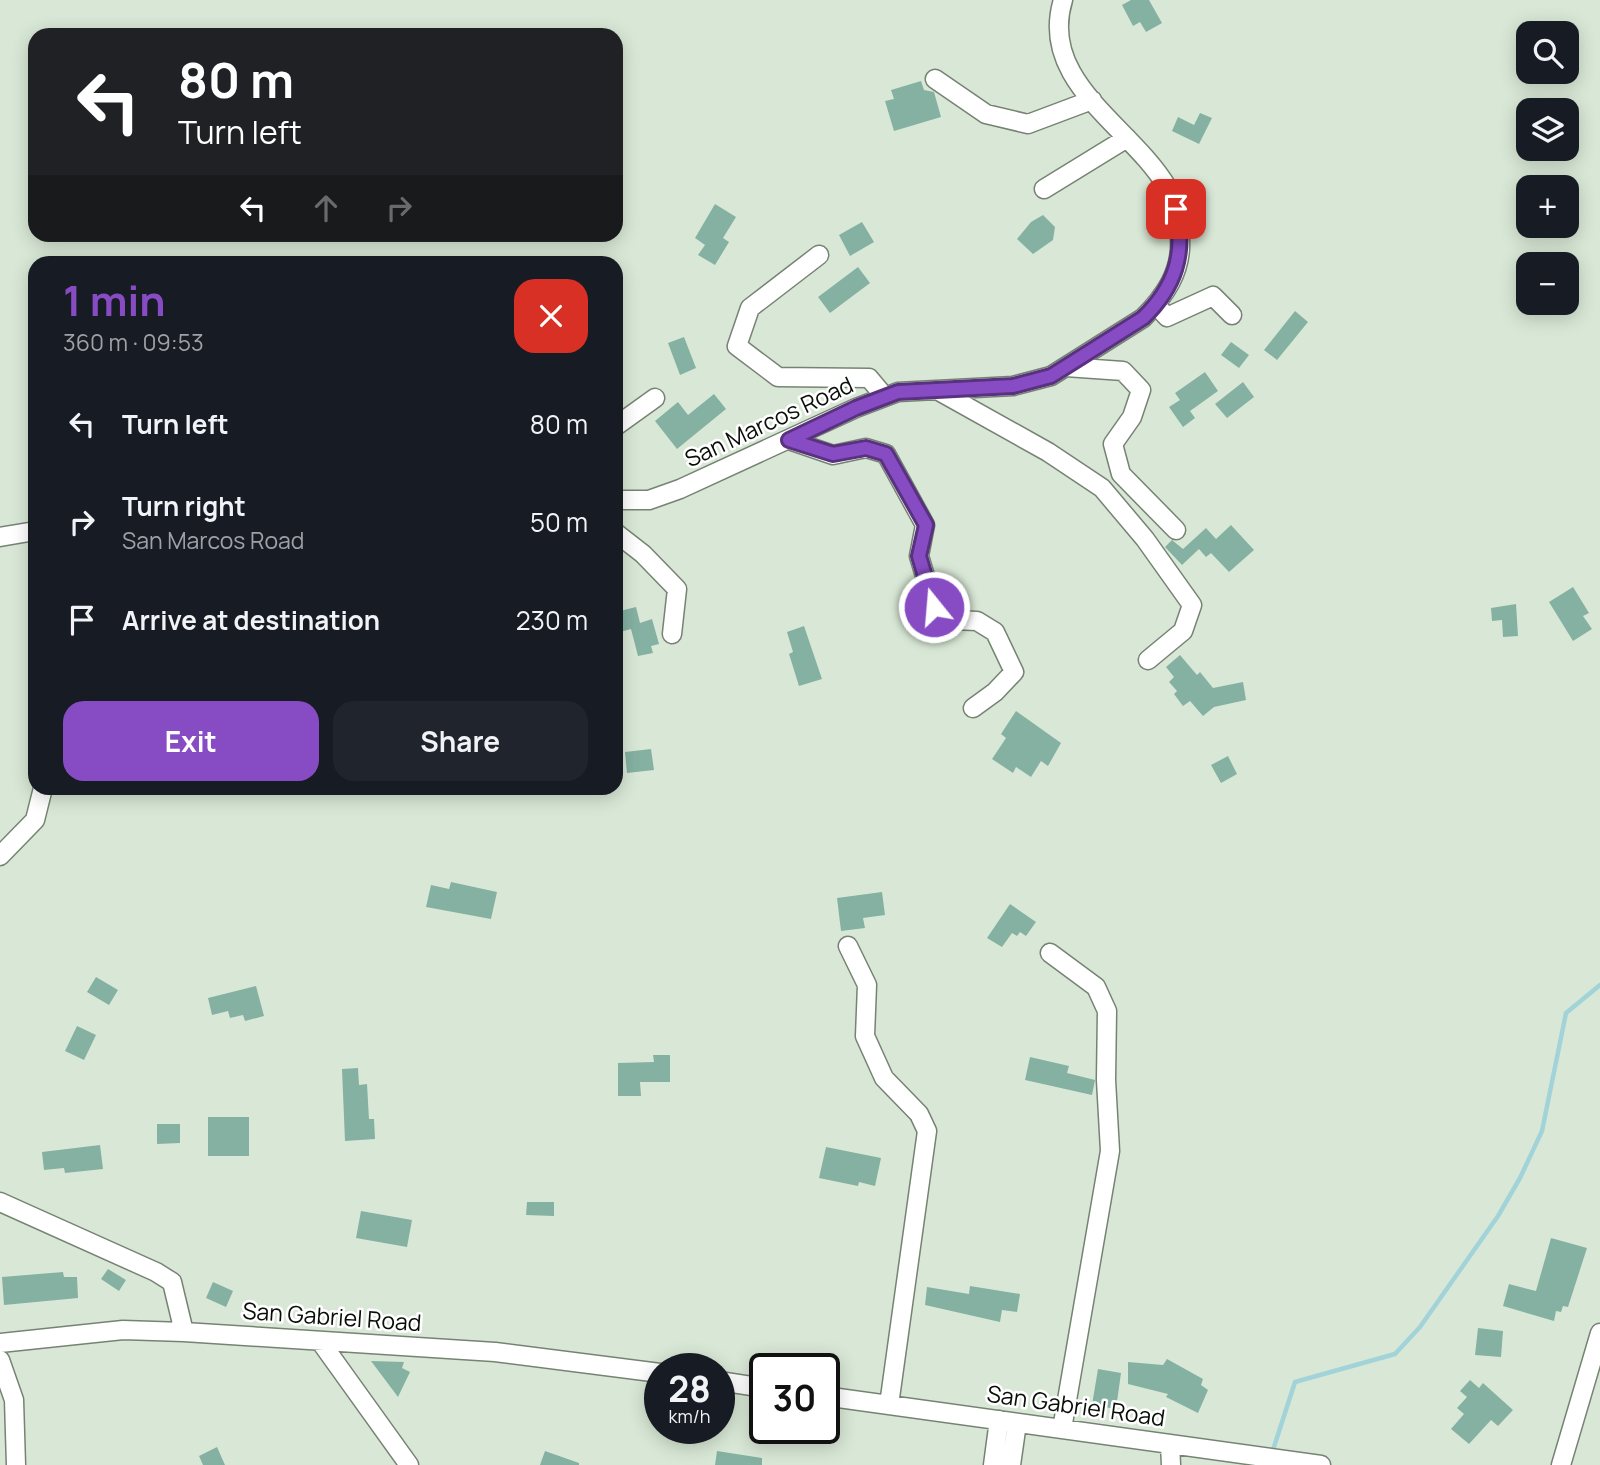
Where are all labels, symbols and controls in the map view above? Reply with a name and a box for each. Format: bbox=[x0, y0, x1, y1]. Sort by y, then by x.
map controls bbox=[1516, 21, 1579, 315]
button: search bbox=[1516, 21, 1579, 84]
text: 80 m bbox=[178, 46, 294, 113]
icon: left bbox=[63, 56, 154, 147]
button: layers bbox=[1516, 98, 1579, 161]
text: Turn left bbox=[178, 110, 302, 154]
button: + bbox=[1516, 175, 1579, 238]
pin bbox=[1146, 179, 1206, 239]
icon: left bbox=[234, 189, 272, 227]
icon: ahead bbox=[307, 189, 345, 227]
icon: right bbox=[380, 189, 418, 227]
icon: arrive bbox=[1157, 190, 1195, 228]
button: − bbox=[1516, 252, 1579, 315]
text: 1 min bbox=[63, 271, 166, 329]
button: close bbox=[514, 279, 588, 353]
text: 360 m · 09:53 bbox=[63, 326, 204, 358]
street label: San Marcos Road bbox=[679, 368, 858, 474]
icon: left bbox=[63, 405, 101, 443]
text: Turn left bbox=[122, 406, 229, 442]
text: 80 m bbox=[530, 406, 588, 442]
text: Turn right bbox=[122, 488, 246, 524]
icon: right bbox=[63, 503, 101, 541]
text: 50 m bbox=[530, 504, 588, 540]
text: San Marcos Road bbox=[122, 524, 304, 556]
position arrow bbox=[897, 570, 971, 644]
icon: arrive bbox=[63, 601, 101, 639]
text: Arrive at destination bbox=[122, 602, 380, 638]
text: 230 m bbox=[516, 602, 588, 638]
button: Exit bbox=[63, 701, 319, 781]
button: Share bbox=[333, 701, 588, 781]
street label: San Gabriel Road bbox=[241, 1294, 423, 1338]
speed limit sign: 30 bbox=[749, 1353, 840, 1444]
text: 28 bbox=[668, 1365, 711, 1413]
street label: San Gabriel Road bbox=[985, 1377, 1167, 1433]
text: km/h bbox=[669, 1404, 710, 1428]

